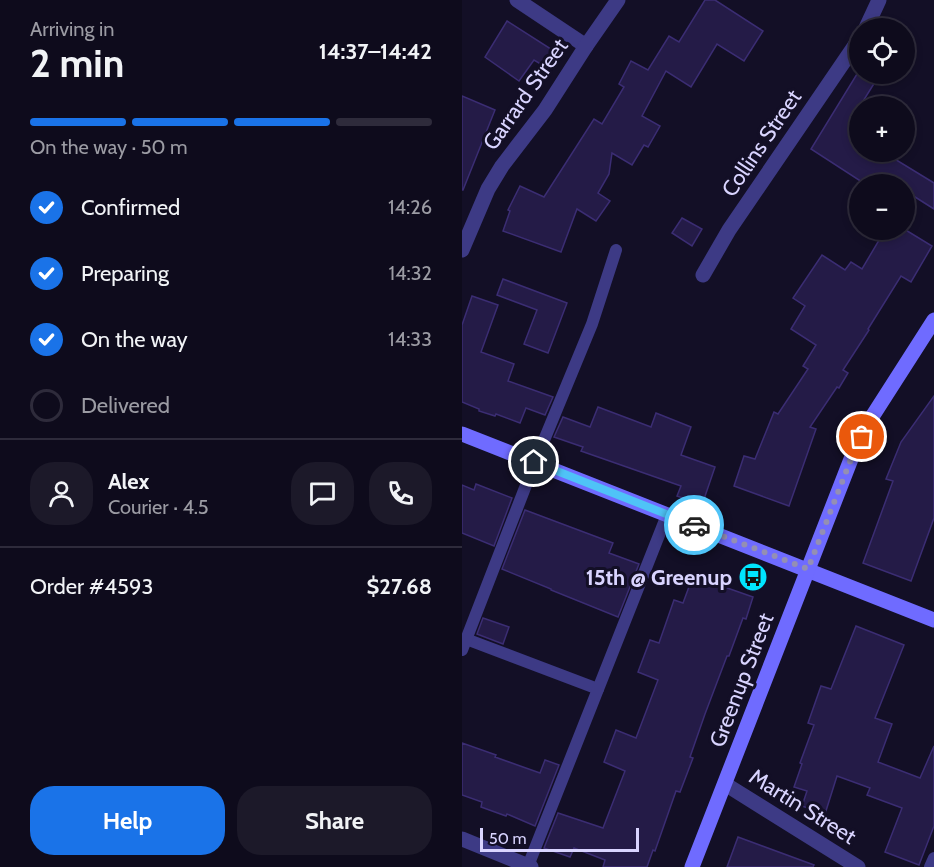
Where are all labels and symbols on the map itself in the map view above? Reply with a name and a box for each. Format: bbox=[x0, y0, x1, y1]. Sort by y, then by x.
street label: Garrard Street bbox=[477, 33, 574, 155]
street label: Collins Street bbox=[716, 84, 807, 202]
pin bbox=[836, 411, 887, 462]
pin bbox=[508, 436, 559, 487]
courier bbox=[664, 495, 724, 555]
bus stop icon: 15th @ Greenup bbox=[737, 561, 769, 593]
place label: 15th @ Greenup bbox=[586, 564, 732, 591]
street label: Greenup Street bbox=[704, 609, 780, 751]
street label: Martin Street bbox=[744, 763, 862, 850]
scale bar bbox=[480, 825, 639, 852]

